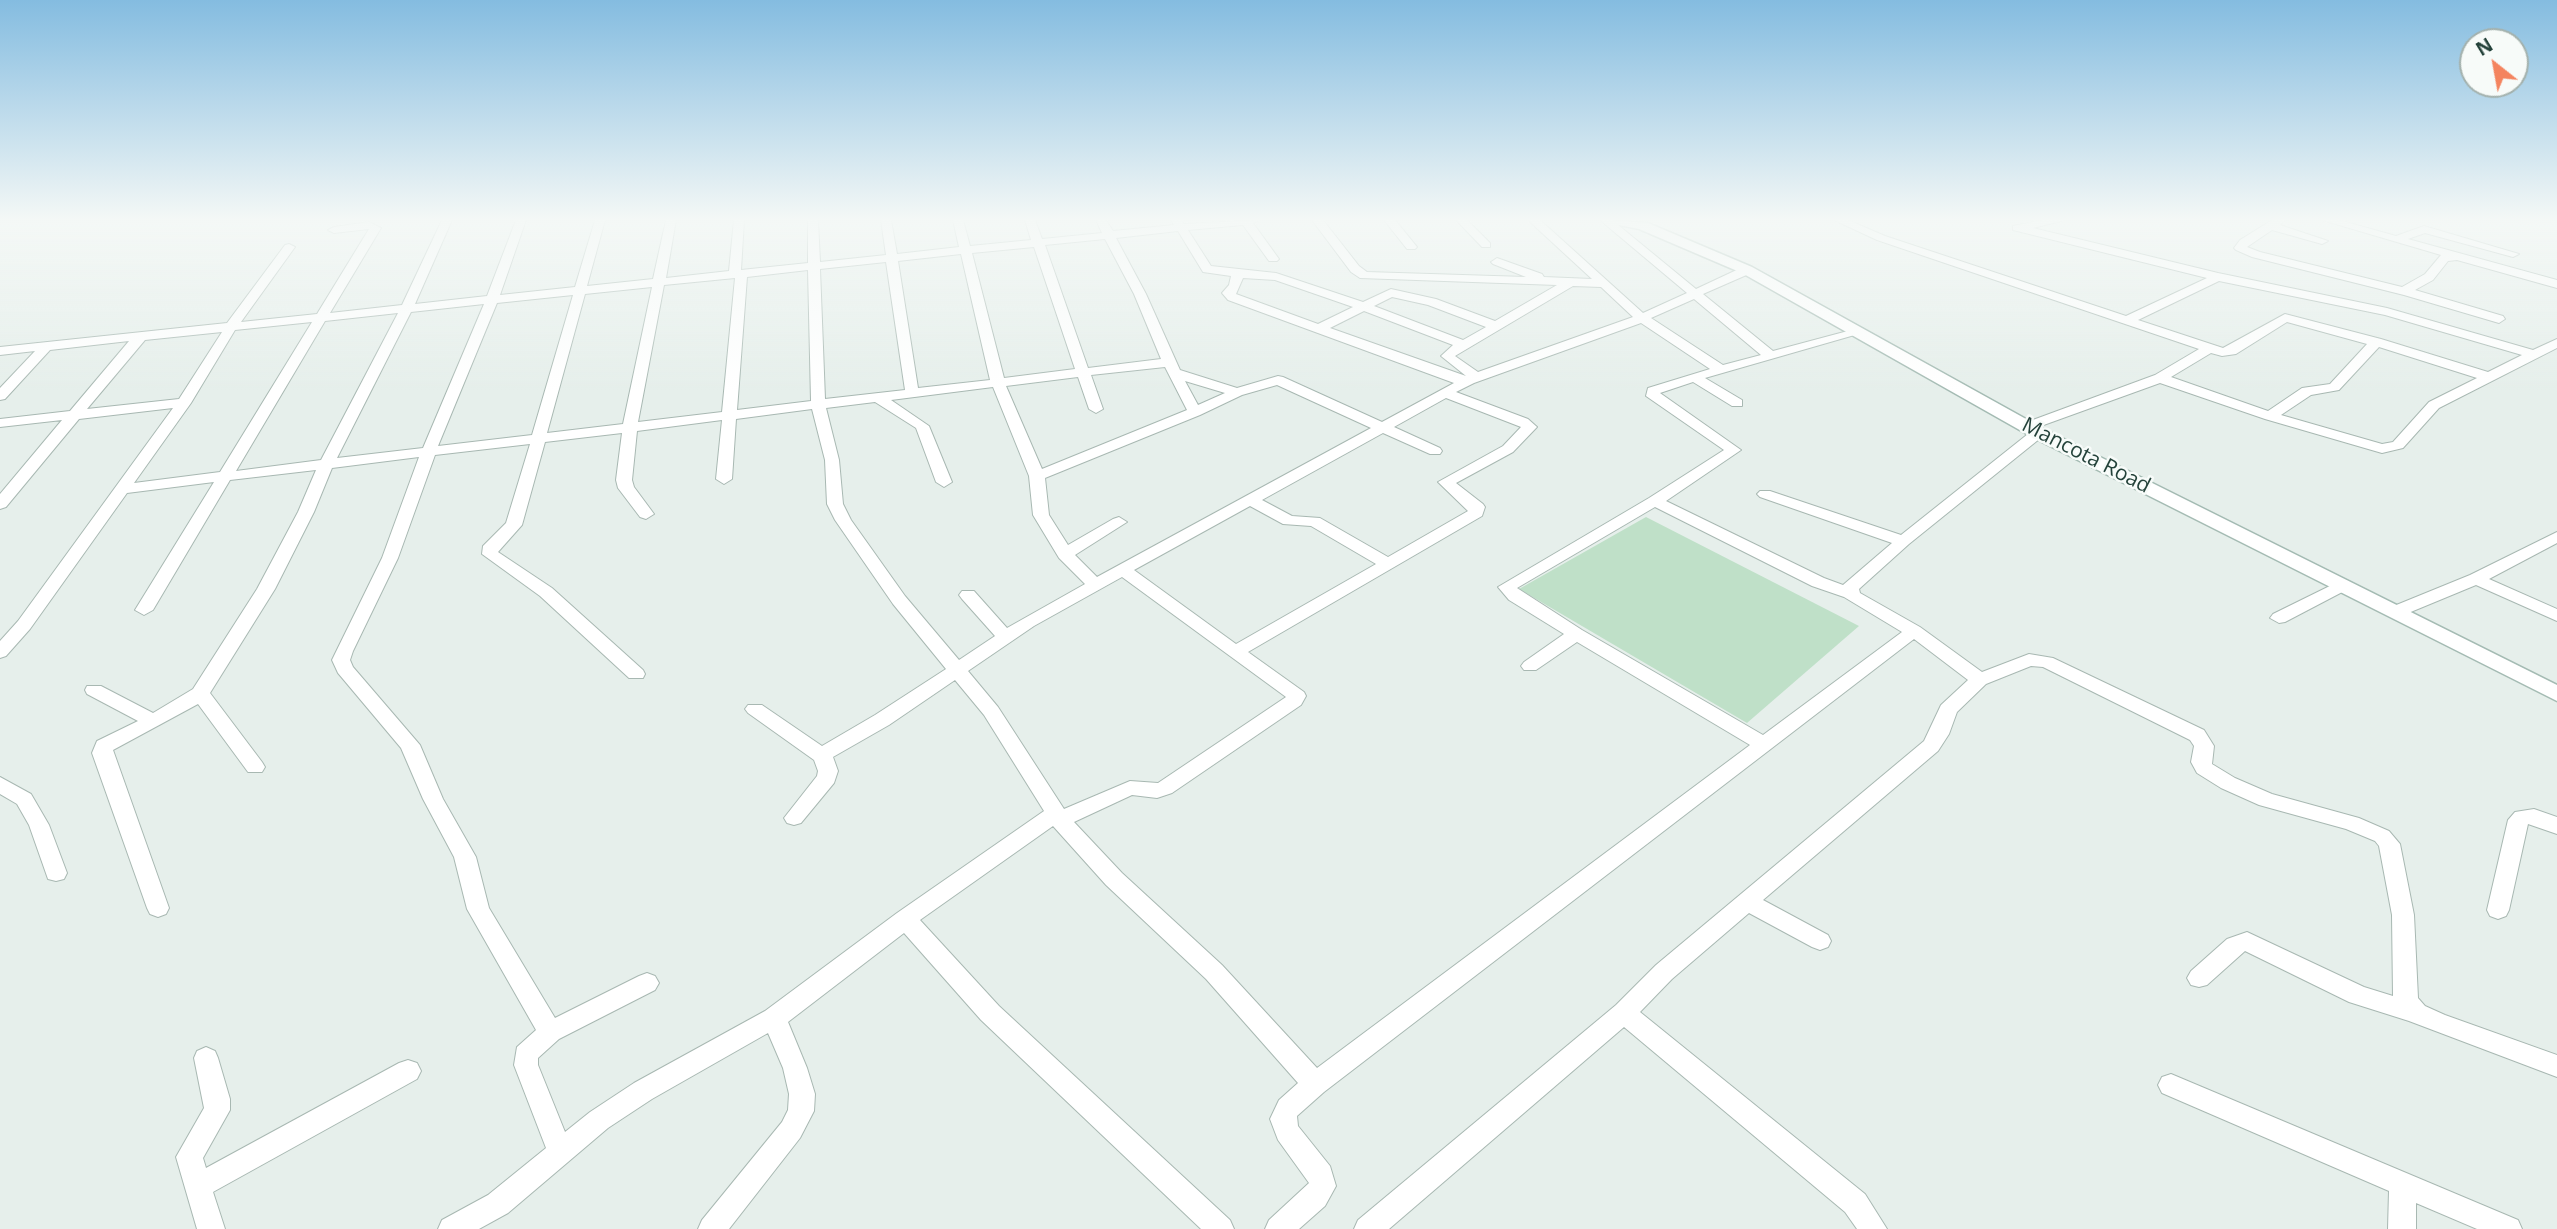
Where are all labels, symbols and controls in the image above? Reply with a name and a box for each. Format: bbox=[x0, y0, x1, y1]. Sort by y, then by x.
north arrow bbox=[2459, 28, 2529, 98]
text: N bbox=[2471, 32, 2498, 62]
street label: Mancota Road bbox=[2018, 413, 2154, 499]

